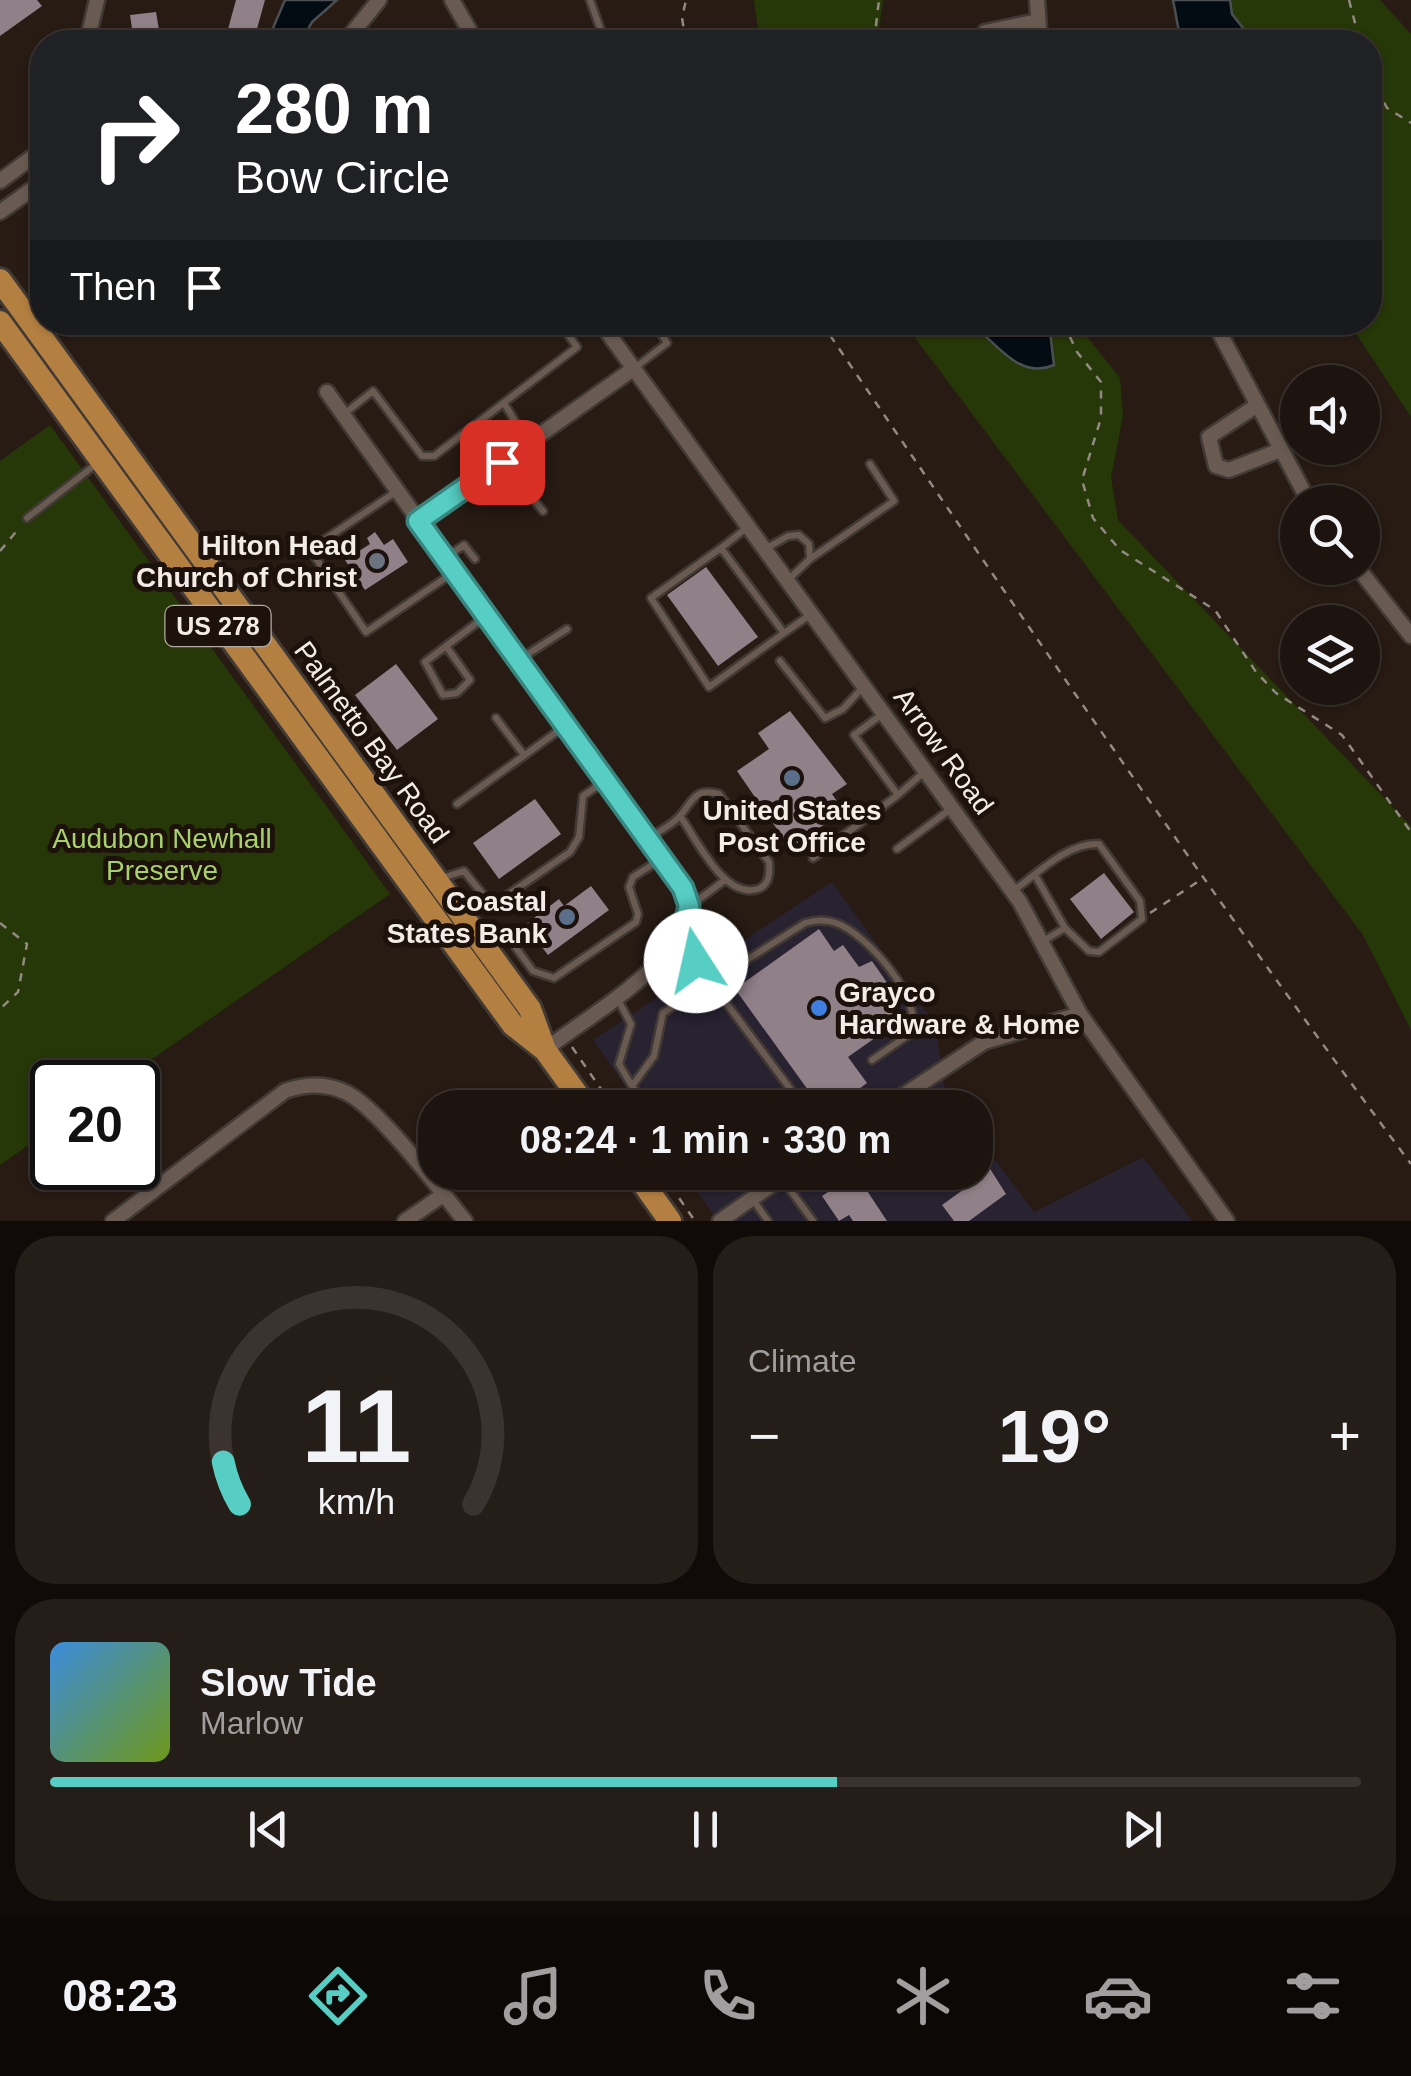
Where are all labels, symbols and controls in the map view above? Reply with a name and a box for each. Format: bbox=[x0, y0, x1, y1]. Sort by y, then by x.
icon: right bbox=[70, 70, 200, 200]
text: 280 m bbox=[235, 70, 433, 148]
text: Bow Circle bbox=[235, 152, 450, 203]
icon: arrive bbox=[177, 260, 232, 315]
text: Then bbox=[70, 266, 157, 308]
map controls bbox=[1280, 365, 1380, 705]
button: sound bbox=[1280, 365, 1380, 465]
pin bbox=[460, 420, 545, 505]
icon: arrive bbox=[475, 435, 530, 490]
button: search bbox=[1280, 485, 1380, 585]
place label: Hilton Head Church of Christ bbox=[136, 530, 357, 593]
marker: Hilton Head Church of Christ bbox=[366, 550, 388, 572]
button: layers bbox=[1280, 605, 1380, 705]
road number: US 278 bbox=[166, 606, 270, 646]
street label: Palmetto Bay Road bbox=[288, 636, 455, 849]
street label: Arrow Road bbox=[888, 682, 1000, 820]
marker: United States Post Office bbox=[781, 767, 803, 789]
place label: United States Post Office bbox=[703, 795, 881, 858]
park label: Audubon Newhall Preserve bbox=[52, 823, 272, 886]
place label: Coastal States Bank bbox=[387, 886, 547, 949]
marker: Coastal States Bank bbox=[556, 906, 578, 928]
position arrow bbox=[644, 909, 748, 1013]
place label: Grayco Hardware & Home bbox=[839, 977, 1080, 1040]
marker: Grayco Hardware & Home bbox=[808, 997, 830, 1019]
speed limit sign: 20 bbox=[30, 1060, 160, 1190]
text: 08:24 · 1 min · 330 m bbox=[520, 1119, 891, 1161]
text: Climate bbox=[748, 1343, 856, 1379]
text: 11 bbox=[302, 1368, 411, 1484]
text: 19° bbox=[998, 1394, 1111, 1478]
text: − bbox=[748, 1405, 780, 1467]
text: + bbox=[1329, 1405, 1361, 1467]
text: km/h bbox=[318, 1482, 395, 1522]
text: Slow Tide bbox=[200, 1662, 377, 1704]
text: Marlow bbox=[200, 1705, 303, 1741]
icon: previous bbox=[241, 1802, 296, 1857]
icon: pause bbox=[678, 1802, 733, 1857]
icon: next bbox=[1115, 1802, 1170, 1857]
icon: directions bbox=[303, 1961, 373, 2031]
icon: music bbox=[498, 1961, 568, 2031]
icon: phone bbox=[693, 1961, 763, 2031]
icon: climate bbox=[888, 1961, 958, 2031]
icon: car bbox=[1083, 1961, 1153, 2031]
icon: filters bbox=[1278, 1961, 1348, 2031]
text: 08:23 bbox=[63, 1970, 178, 2021]

